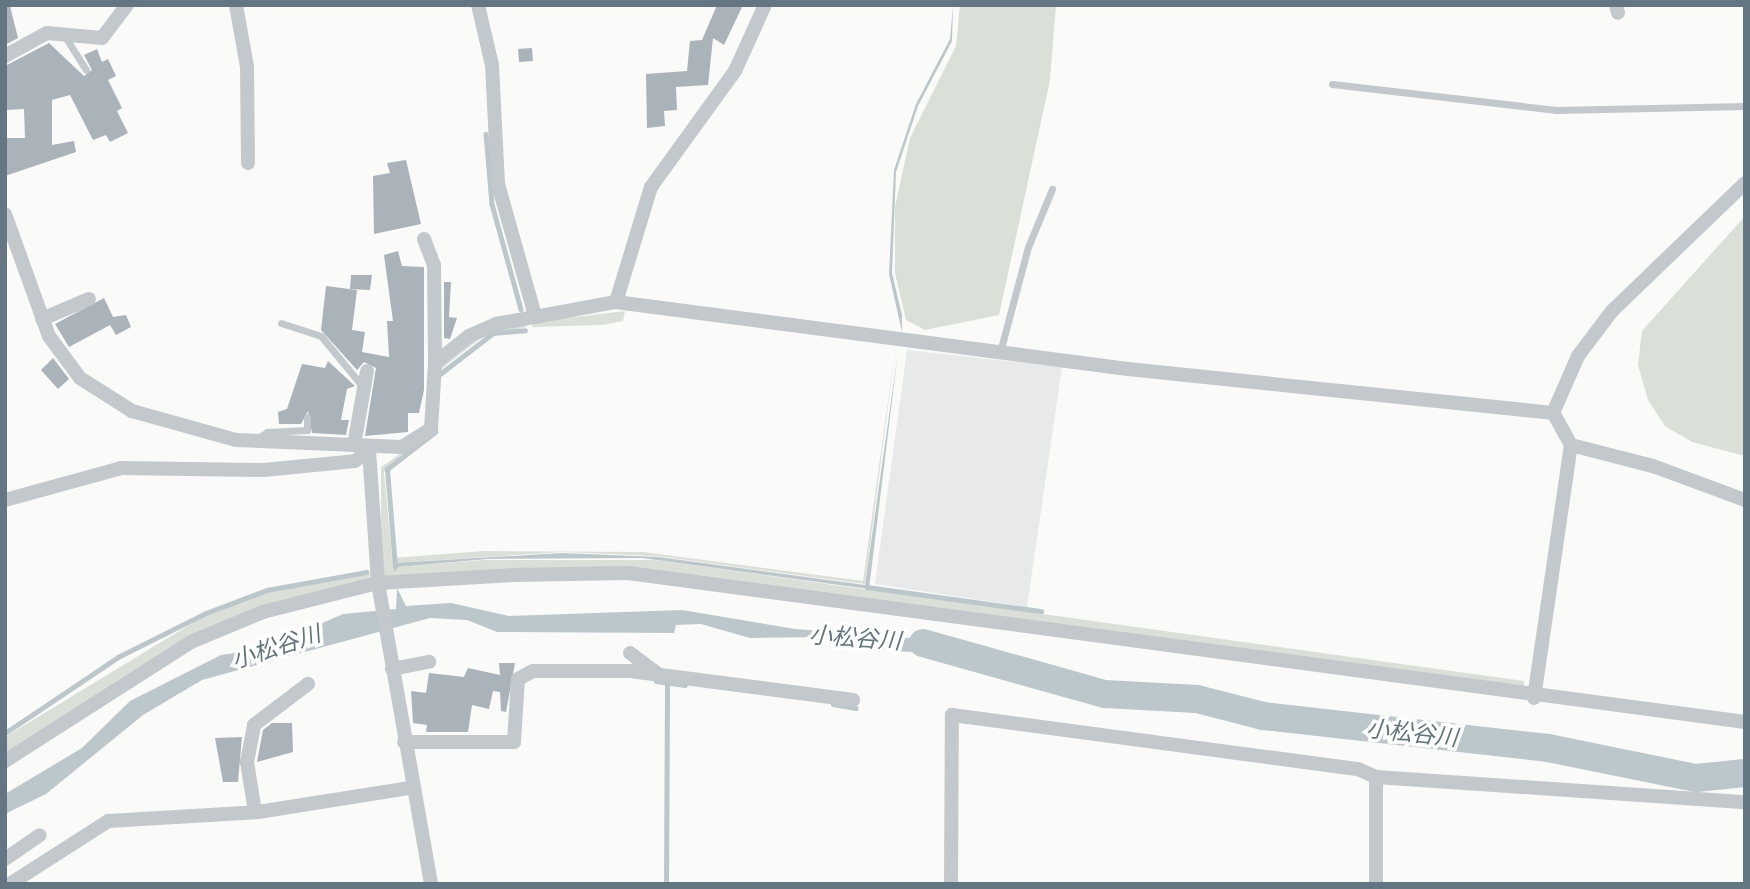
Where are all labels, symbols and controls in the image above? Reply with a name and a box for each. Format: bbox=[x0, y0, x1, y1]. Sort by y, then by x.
water label: 小松谷川 bbox=[228, 620, 324, 674]
water label: 小松谷川 bbox=[808, 621, 902, 655]
water label: 小松谷川 bbox=[1365, 714, 1459, 752]

